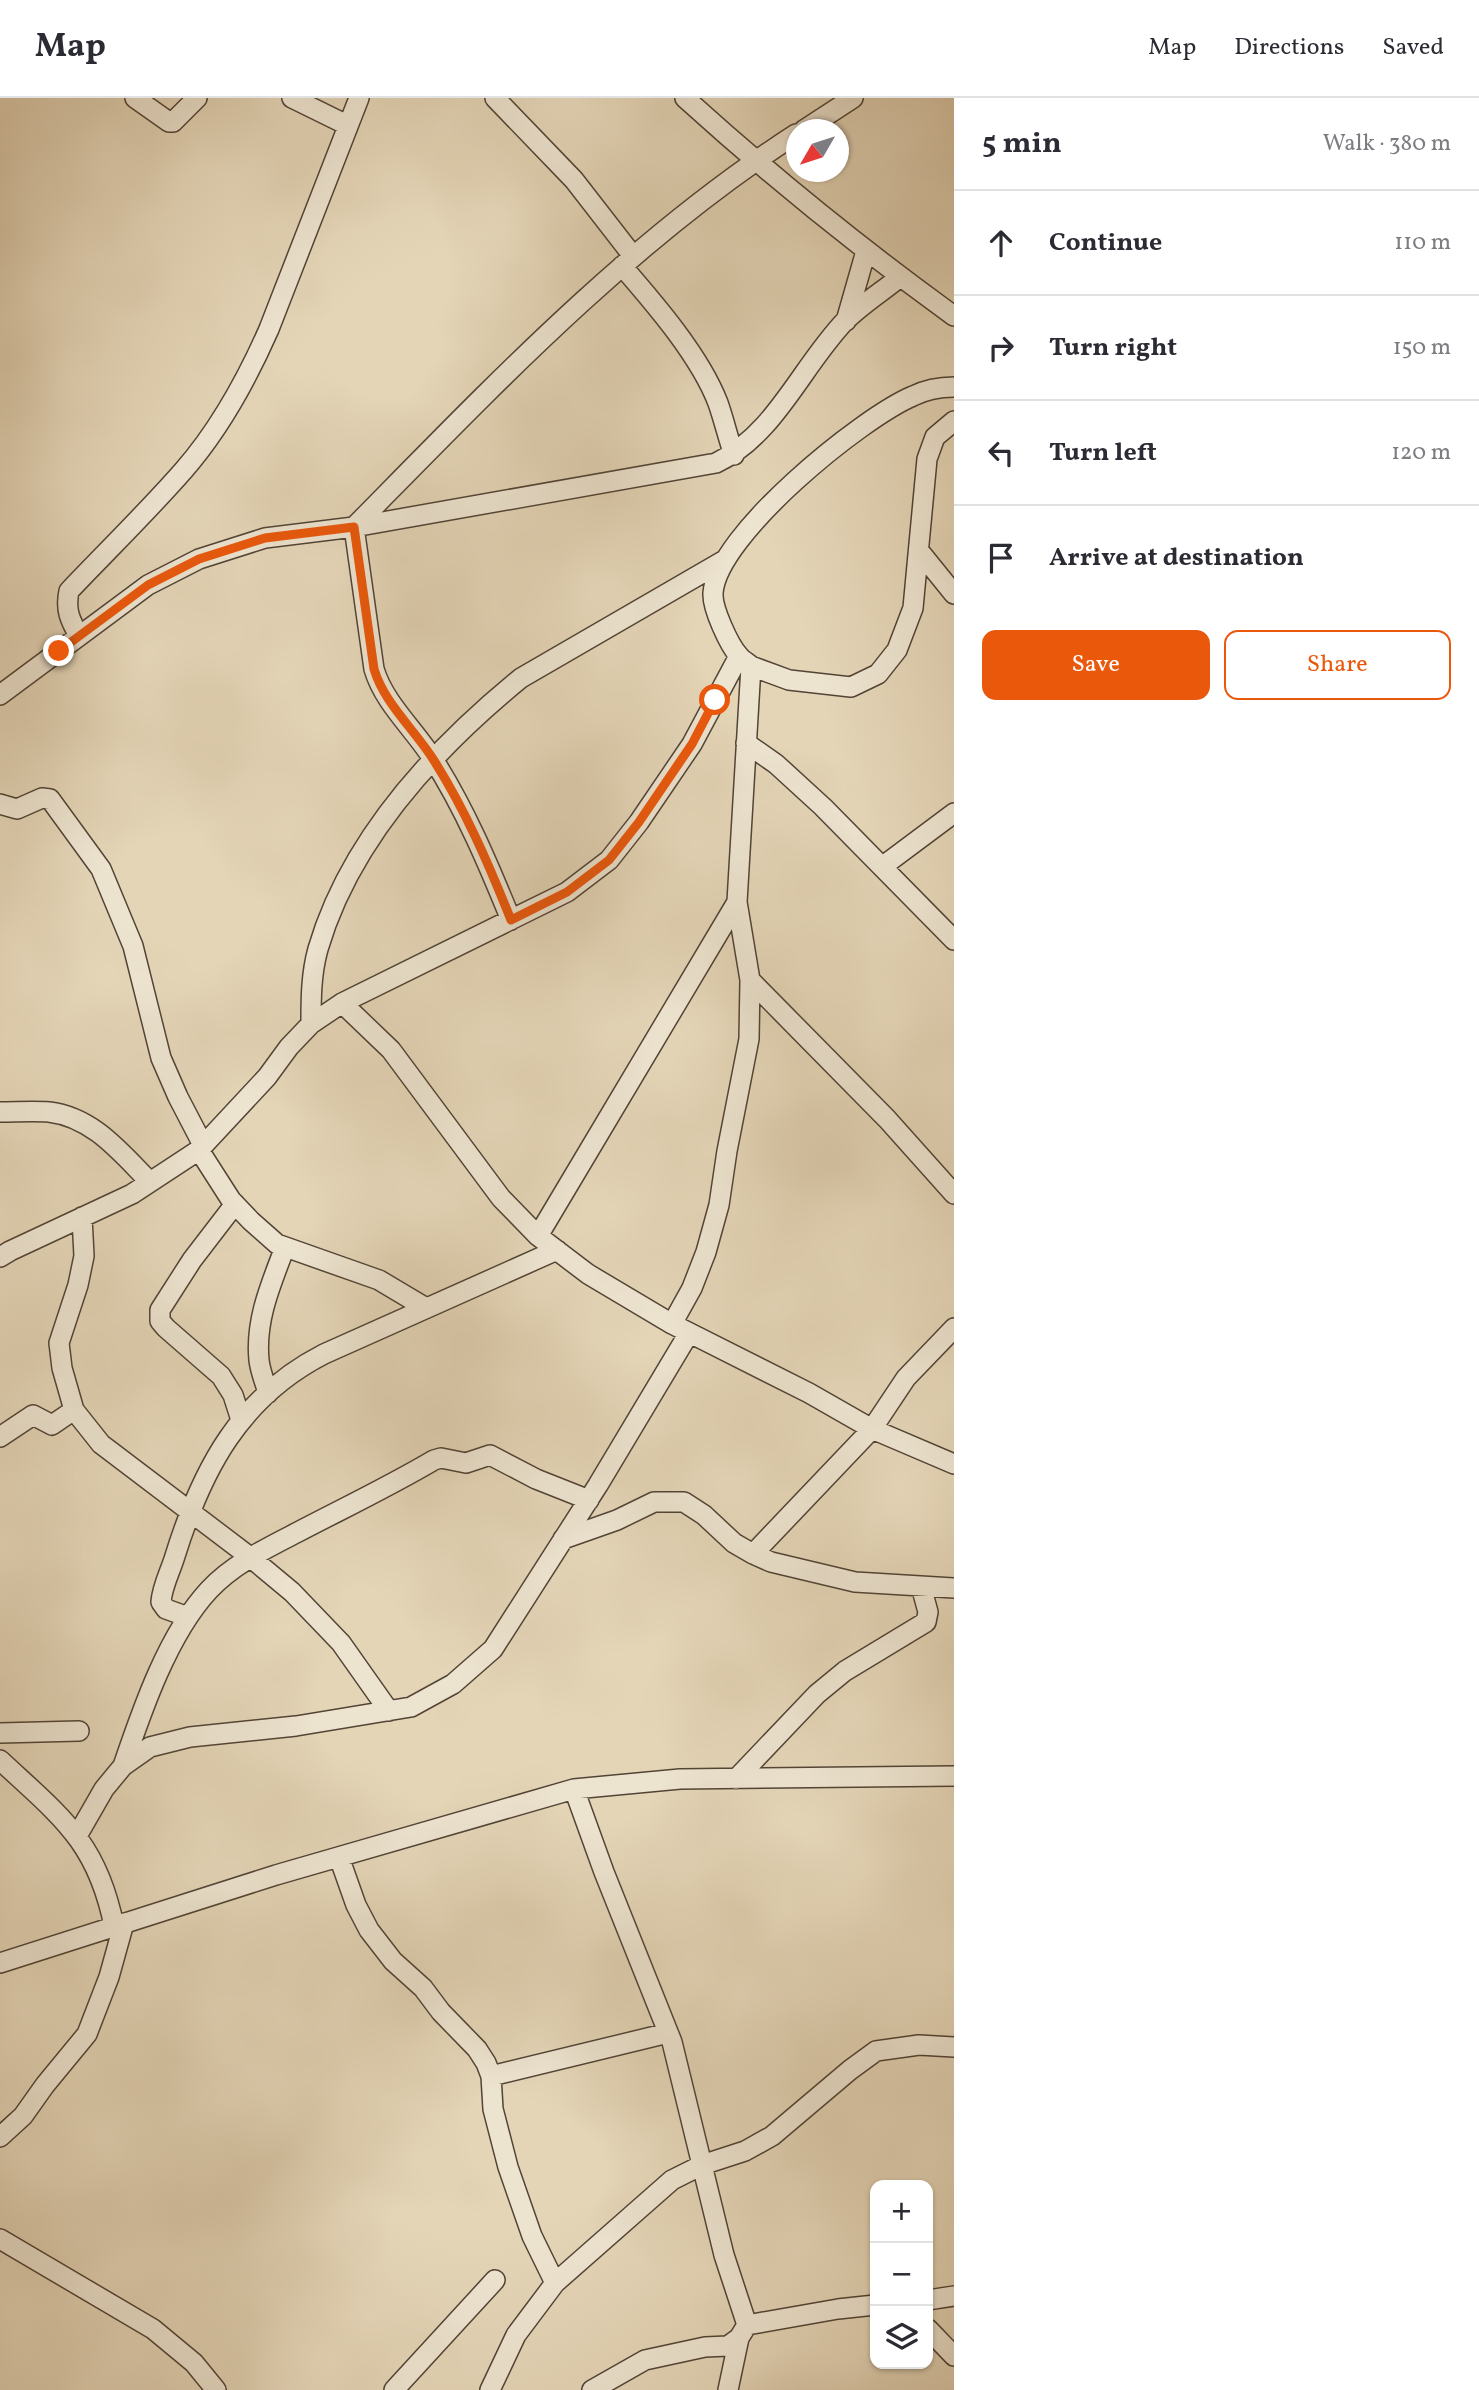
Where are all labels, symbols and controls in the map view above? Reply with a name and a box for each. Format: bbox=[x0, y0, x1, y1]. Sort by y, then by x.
text: Map bbox=[35, 25, 106, 71]
text: Map bbox=[1148, 31, 1196, 65]
text: Directions bbox=[1234, 31, 1344, 65]
text: Saved bbox=[1382, 31, 1444, 65]
north arrow bbox=[786, 119, 849, 182]
text: 5 min bbox=[982, 123, 1062, 165]
text: Walk · 380 m bbox=[1323, 128, 1451, 160]
icon: ahead bbox=[982, 224, 1020, 262]
text: Continue bbox=[1049, 225, 1162, 261]
text: 110 m bbox=[1394, 227, 1451, 259]
icon: right bbox=[982, 329, 1020, 367]
text: Turn right bbox=[1049, 330, 1177, 366]
text: 150 m bbox=[1393, 332, 1451, 364]
icon: left bbox=[982, 434, 1020, 472]
text: Turn left bbox=[1049, 435, 1157, 471]
text: 120 m bbox=[1391, 437, 1451, 469]
icon: arrive bbox=[982, 539, 1020, 577]
text: Arrive at destination bbox=[1049, 540, 1304, 576]
button: Save bbox=[982, 630, 1210, 700]
button: Share bbox=[1224, 630, 1451, 700]
route end bbox=[43, 635, 74, 666]
route start bbox=[699, 684, 730, 715]
map controls bbox=[870, 2180, 933, 2369]
button: + bbox=[870, 2180, 933, 2243]
button: − bbox=[870, 2243, 933, 2306]
button: layers bbox=[870, 2306, 933, 2369]

